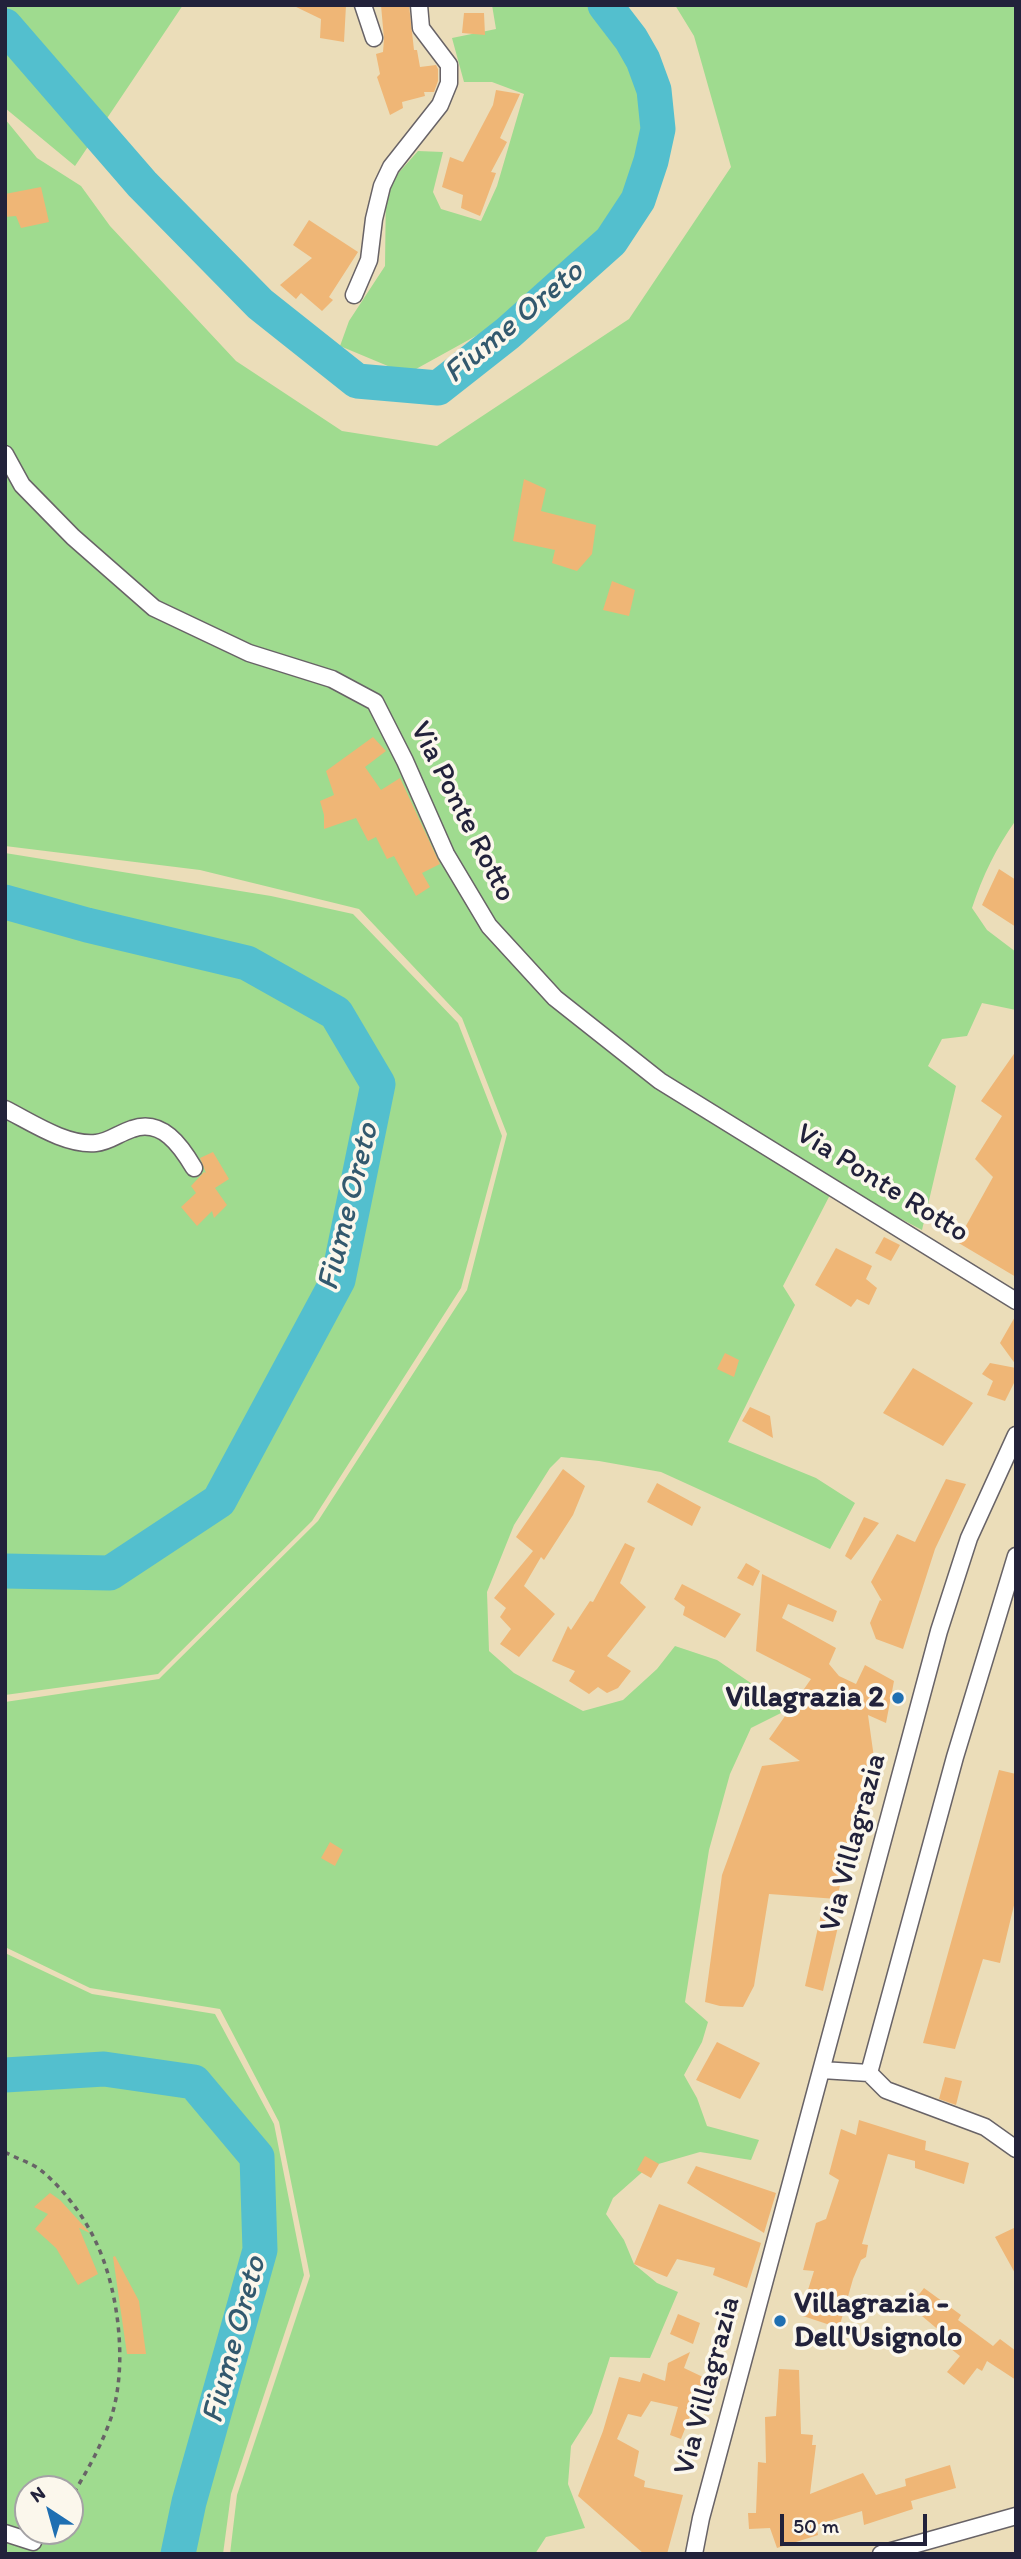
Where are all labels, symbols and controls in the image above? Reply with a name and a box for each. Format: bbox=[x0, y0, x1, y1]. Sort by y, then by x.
water label: Fiume Oreto bbox=[436, 253, 592, 393]
street label: Via Ponte Rotto bbox=[401, 716, 523, 908]
street label: Via Ponte Rotto bbox=[789, 1116, 975, 1252]
water label: Fiume Oreto bbox=[310, 1119, 388, 1295]
place label: Villagrazia 2 bbox=[725, 1680, 884, 1716]
marker: Villagrazia 2 bbox=[890, 1690, 906, 1706]
street label: Via Villagrazia bbox=[813, 1750, 895, 1936]
water label: Fiume Oreto bbox=[194, 2252, 276, 2428]
place label: Villagrazia - Dell'Usignolo bbox=[794, 2286, 962, 2356]
street label: Via Villagrazia bbox=[667, 2293, 749, 2479]
marker: Villagrazia - Dell'Usignolo bbox=[772, 2313, 788, 2329]
north arrow bbox=[14, 2475, 84, 2545]
text: N bbox=[26, 2481, 49, 2507]
scale bar bbox=[783, 2500, 930, 2544]
text: 50 m bbox=[793, 2513, 839, 2538]

